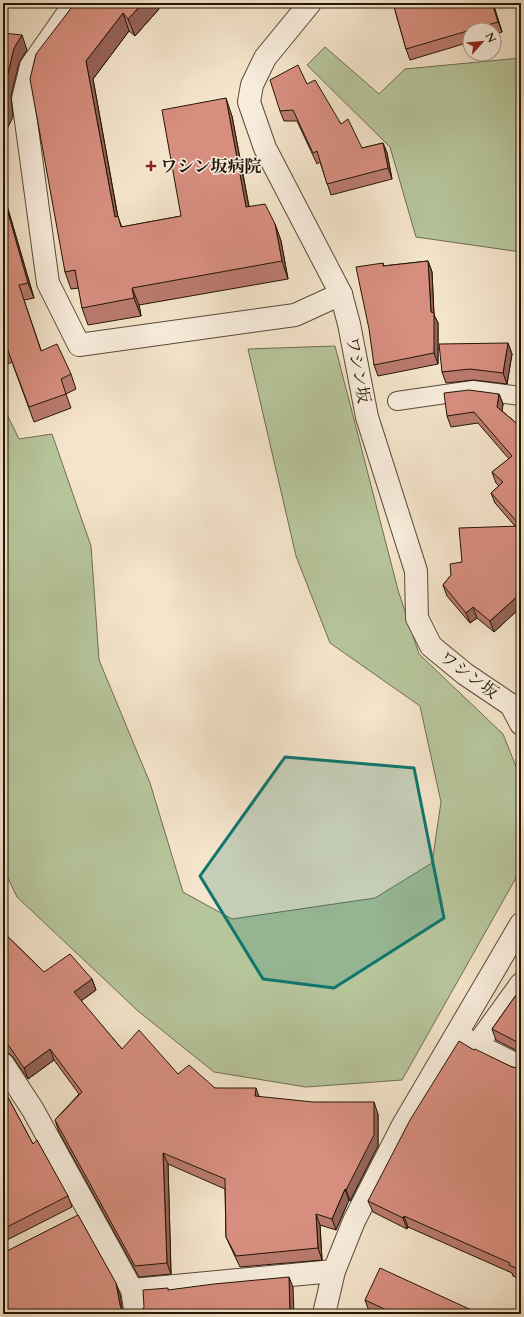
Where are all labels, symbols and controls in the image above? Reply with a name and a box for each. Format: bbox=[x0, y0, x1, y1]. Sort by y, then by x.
north arrow bbox=[462, 22, 502, 62]
text: N bbox=[482, 30, 500, 46]
place label: ワシン坂病院 bbox=[160, 155, 262, 178]
marker: ワシン坂病院 bbox=[145, 160, 157, 172]
street label: ワシン坂 bbox=[340, 335, 376, 405]
street label: ワシン坂 bbox=[435, 646, 503, 704]

